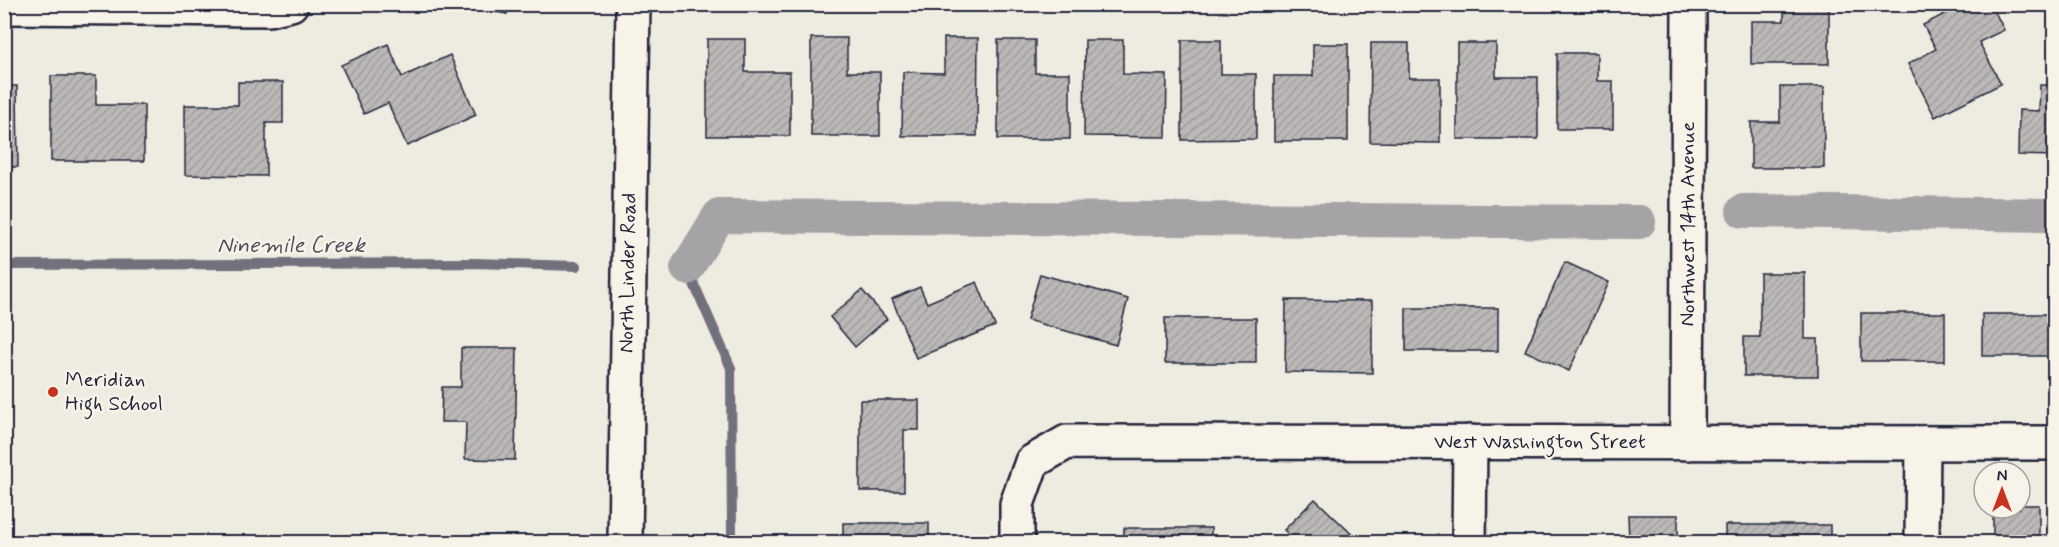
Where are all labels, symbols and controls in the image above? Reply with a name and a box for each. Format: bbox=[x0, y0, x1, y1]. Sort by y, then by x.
street label: Northwest 14th Avenue bbox=[1674, 121, 1702, 327]
street label: North Linder Road bbox=[613, 193, 643, 353]
water label: Ninemile Creek bbox=[217, 232, 367, 260]
place label: Meridian High School bbox=[65, 366, 163, 420]
marker: Meridian High School bbox=[46, 385, 60, 399]
street label: West Washington Street bbox=[1434, 428, 1646, 458]
north arrow bbox=[1972, 460, 2032, 520]
text: N bbox=[1997, 466, 2007, 487]

